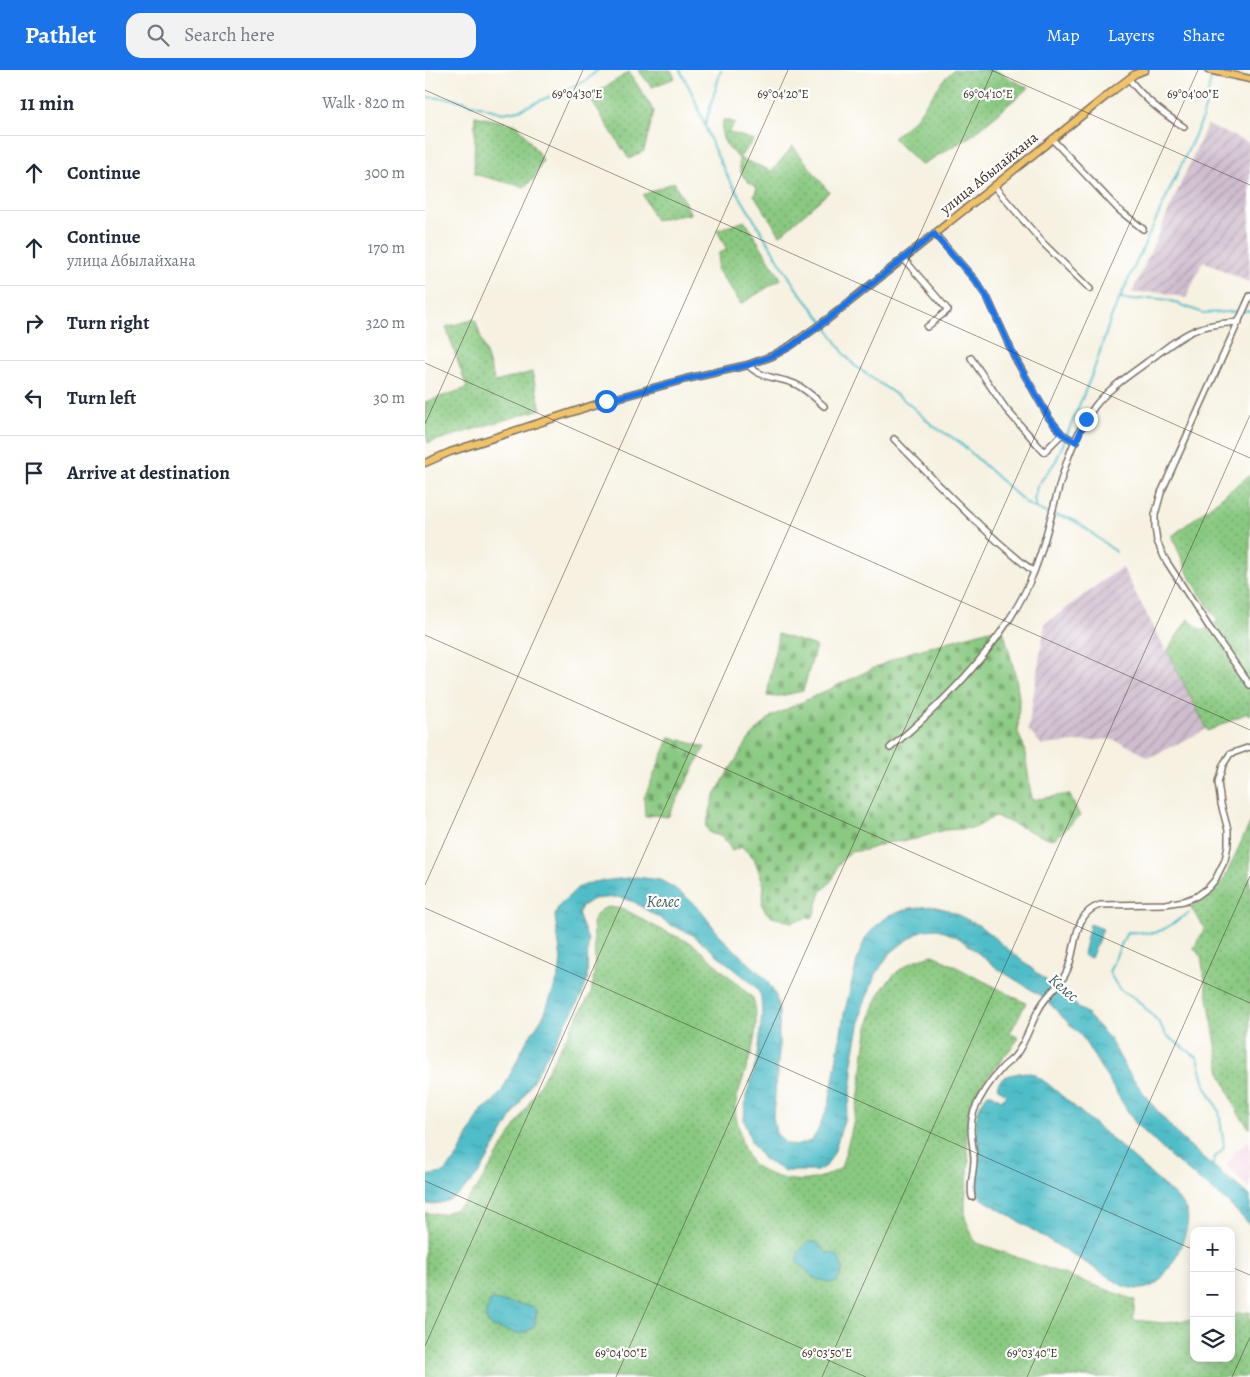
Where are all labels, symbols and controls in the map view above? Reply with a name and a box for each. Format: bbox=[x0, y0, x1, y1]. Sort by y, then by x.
search box bbox=[126, 13, 476, 58]
text: Pathlet bbox=[25, 19, 96, 51]
icon: search bbox=[144, 21, 172, 49]
text: Search here bbox=[184, 22, 275, 48]
text: Map bbox=[1047, 23, 1080, 47]
text: Layers bbox=[1108, 23, 1155, 47]
text: Share bbox=[1183, 23, 1225, 47]
text: 69°04'30"E bbox=[552, 86, 602, 102]
text: 69°04'20"E bbox=[757, 86, 809, 102]
text: 69°04'10"E bbox=[963, 86, 1013, 102]
text: 69°04'00"E bbox=[1167, 86, 1219, 102]
text: 11 min bbox=[20, 89, 74, 117]
text: Walk · 820 m bbox=[322, 92, 405, 114]
street label: улица Абылайхана bbox=[935, 127, 1042, 219]
icon: ahead bbox=[20, 159, 48, 187]
text: Continue bbox=[67, 160, 141, 186]
text: 300 m bbox=[365, 162, 405, 184]
text: Continue bbox=[67, 224, 141, 250]
icon: ahead bbox=[20, 234, 48, 262]
text: 170 m bbox=[368, 237, 405, 259]
text: улица Абылайхана bbox=[67, 250, 196, 272]
icon: right bbox=[20, 309, 48, 337]
text: Turn right bbox=[67, 310, 149, 336]
text: 320 m bbox=[366, 312, 405, 334]
icon: left bbox=[20, 384, 48, 412]
text: Turn left bbox=[67, 385, 136, 411]
text: 30 m bbox=[373, 387, 405, 409]
route start bbox=[595, 390, 618, 413]
route end bbox=[1075, 408, 1098, 431]
icon: arrive bbox=[20, 459, 48, 487]
text: Arrive at destination bbox=[67, 460, 230, 486]
water label: Келес bbox=[647, 891, 680, 913]
water label: Келес bbox=[1044, 969, 1083, 1007]
map controls bbox=[1190, 1227, 1235, 1362]
button: + bbox=[1190, 1227, 1235, 1272]
button: − bbox=[1190, 1272, 1235, 1317]
button: layers bbox=[1190, 1317, 1235, 1362]
text: 69°04'00"E bbox=[595, 1345, 647, 1361]
text: 69°03'50"E bbox=[802, 1345, 852, 1361]
text: 69°03'40"E bbox=[1007, 1345, 1057, 1361]

